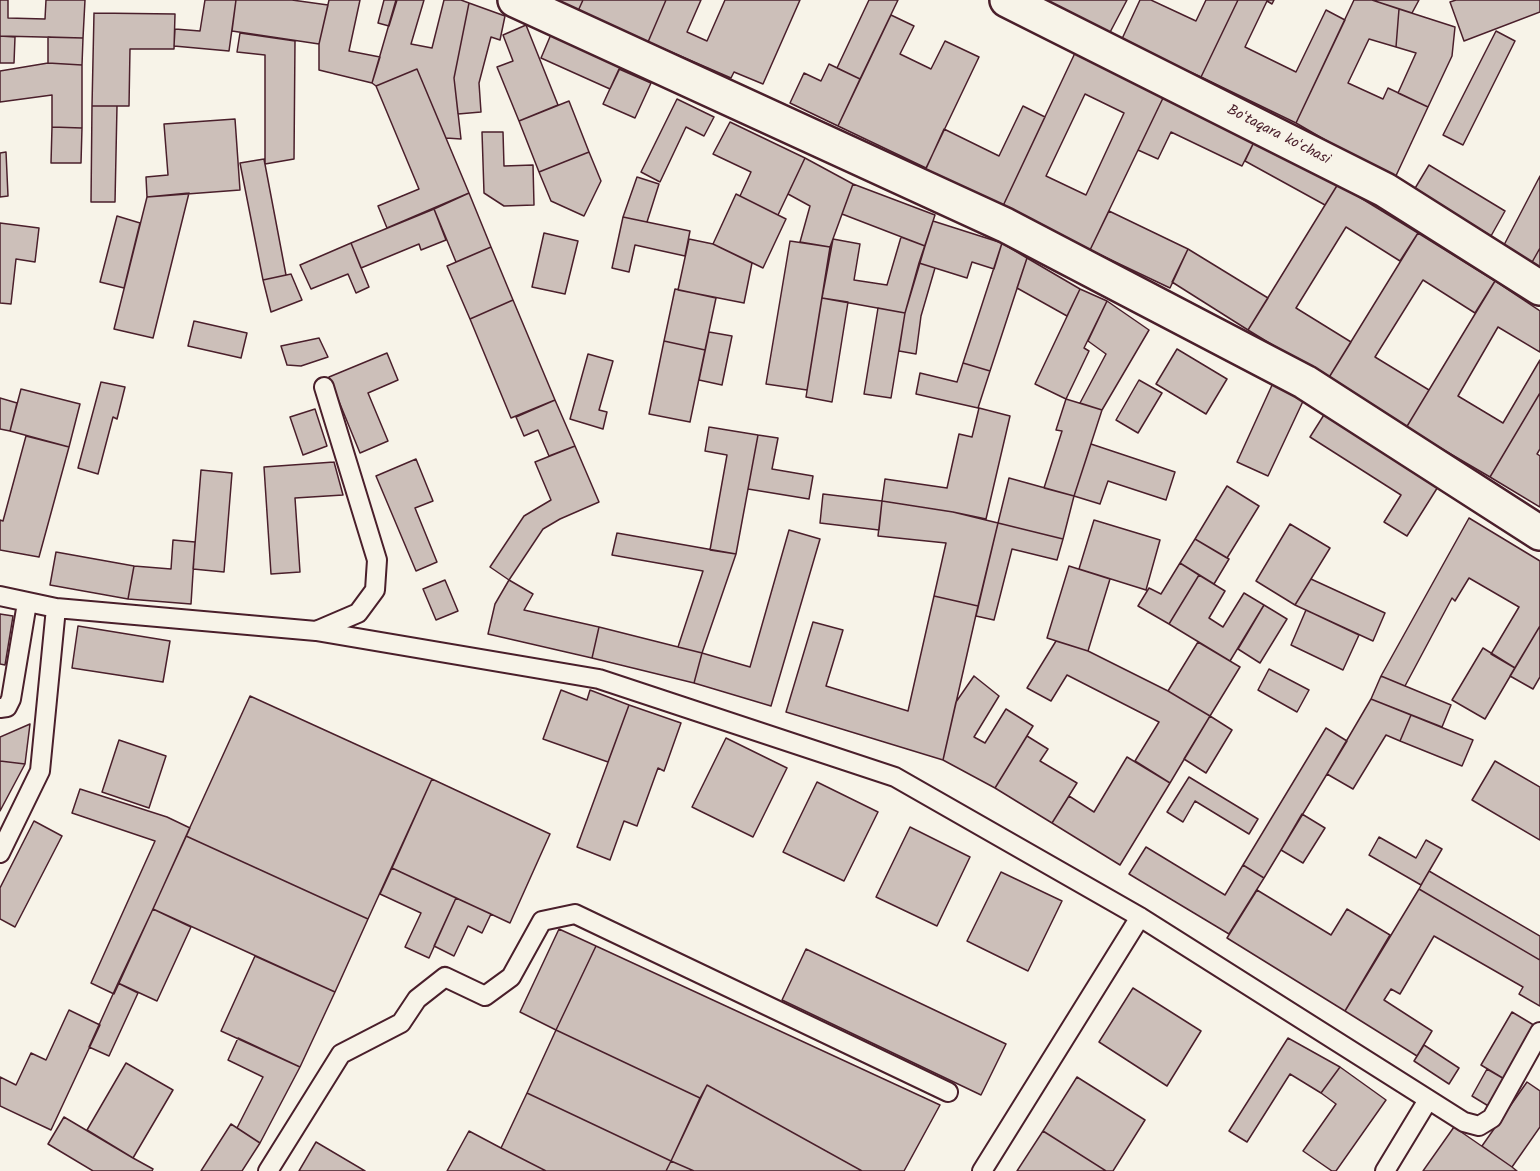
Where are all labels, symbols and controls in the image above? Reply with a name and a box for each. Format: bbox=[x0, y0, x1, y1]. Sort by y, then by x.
street label: Boʻtaqara koʻchasi bbox=[1223, 102, 1333, 170]

